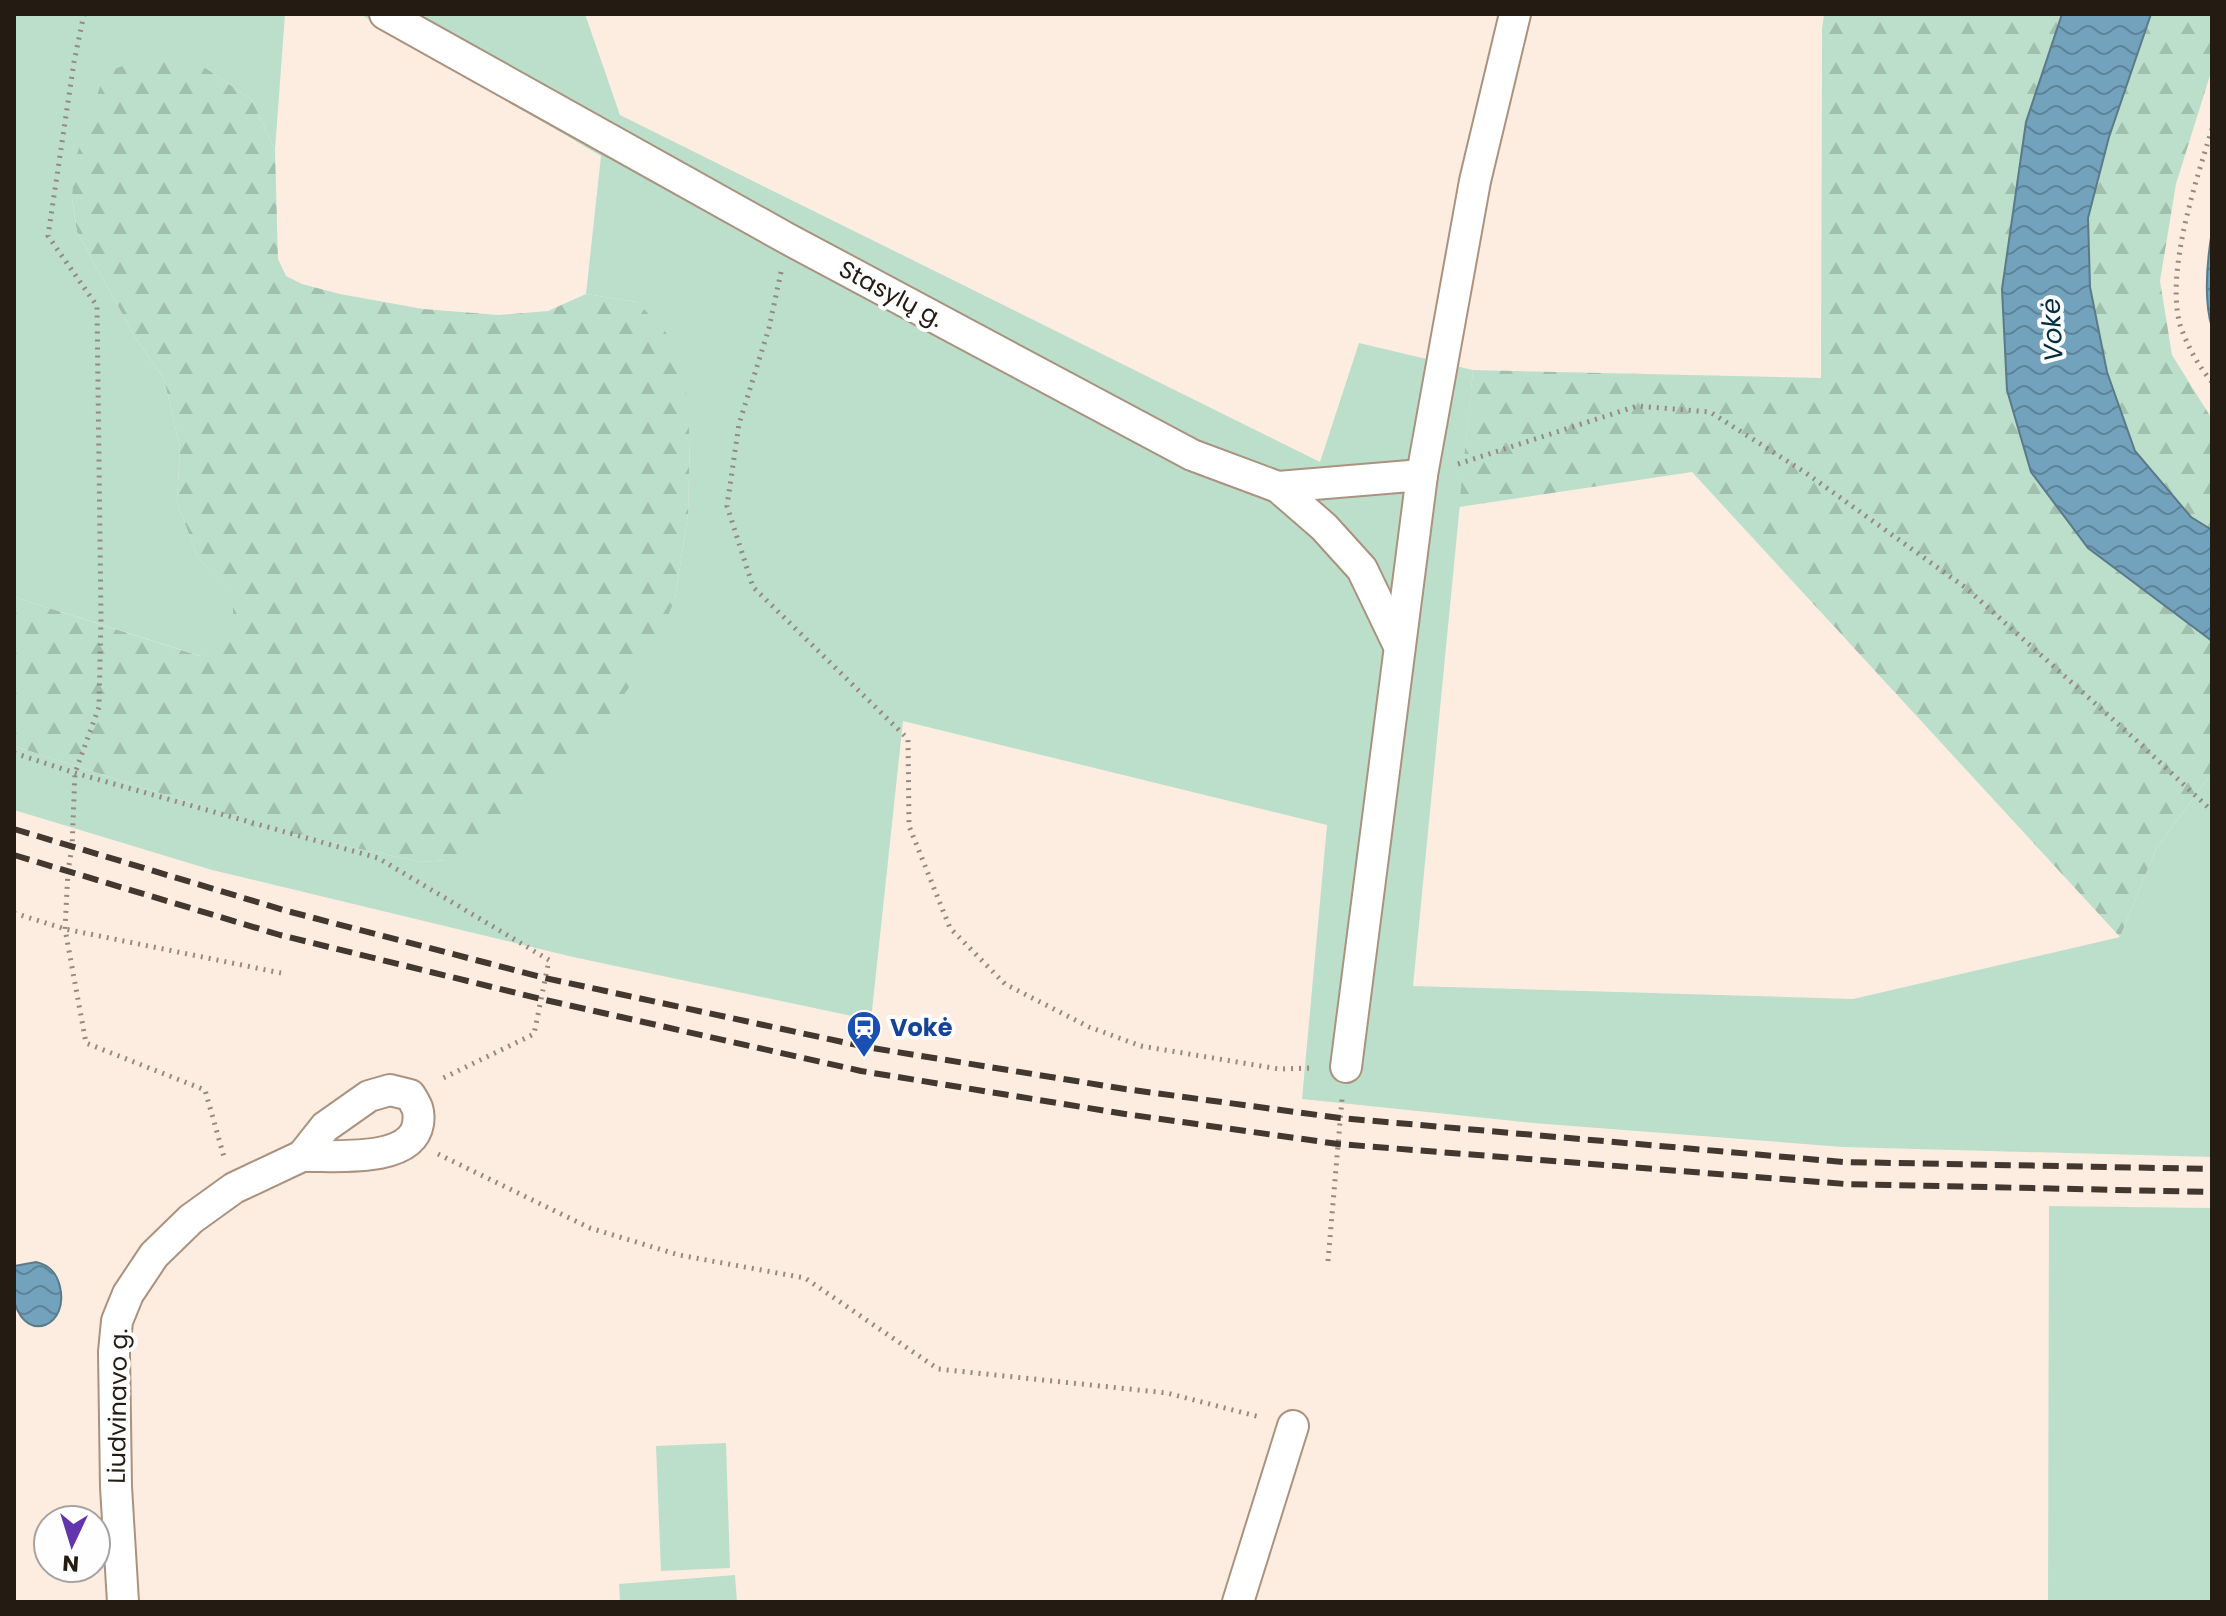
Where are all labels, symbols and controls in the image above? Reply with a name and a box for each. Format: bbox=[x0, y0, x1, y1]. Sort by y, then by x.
street label: Stasylų g. bbox=[833, 252, 949, 335]
water label: Vokė bbox=[2032, 297, 2072, 363]
station icon: Vokė bbox=[845, 1009, 883, 1059]
place label: Vokė bbox=[890, 1011, 953, 1044]
street label: Liudvinavo g. bbox=[100, 1328, 135, 1484]
north arrow bbox=[32, 1504, 112, 1584]
text: N bbox=[61, 1547, 80, 1579]

